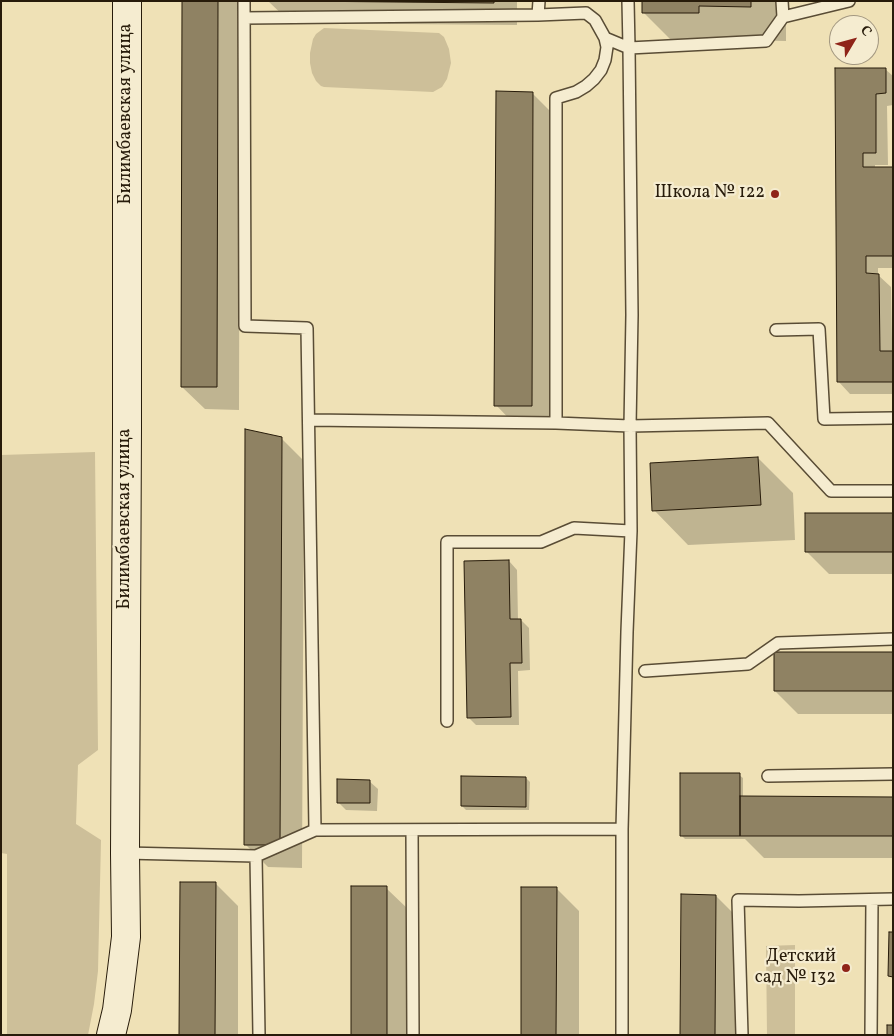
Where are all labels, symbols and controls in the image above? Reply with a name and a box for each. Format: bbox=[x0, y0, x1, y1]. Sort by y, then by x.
north arrow bbox=[829, 15, 879, 65]
text: С bbox=[855, 22, 876, 41]
street label: Билимбаевская улица bbox=[116, 23, 138, 205]
place label: Школа № 122 bbox=[655, 183, 765, 205]
marker: Школа № 122 bbox=[769, 188, 781, 200]
street label: Билимбаевская улица bbox=[115, 428, 137, 610]
place label: Детский сад № 132 bbox=[755, 947, 836, 990]
marker: Детский сад № 132 bbox=[840, 962, 852, 974]

